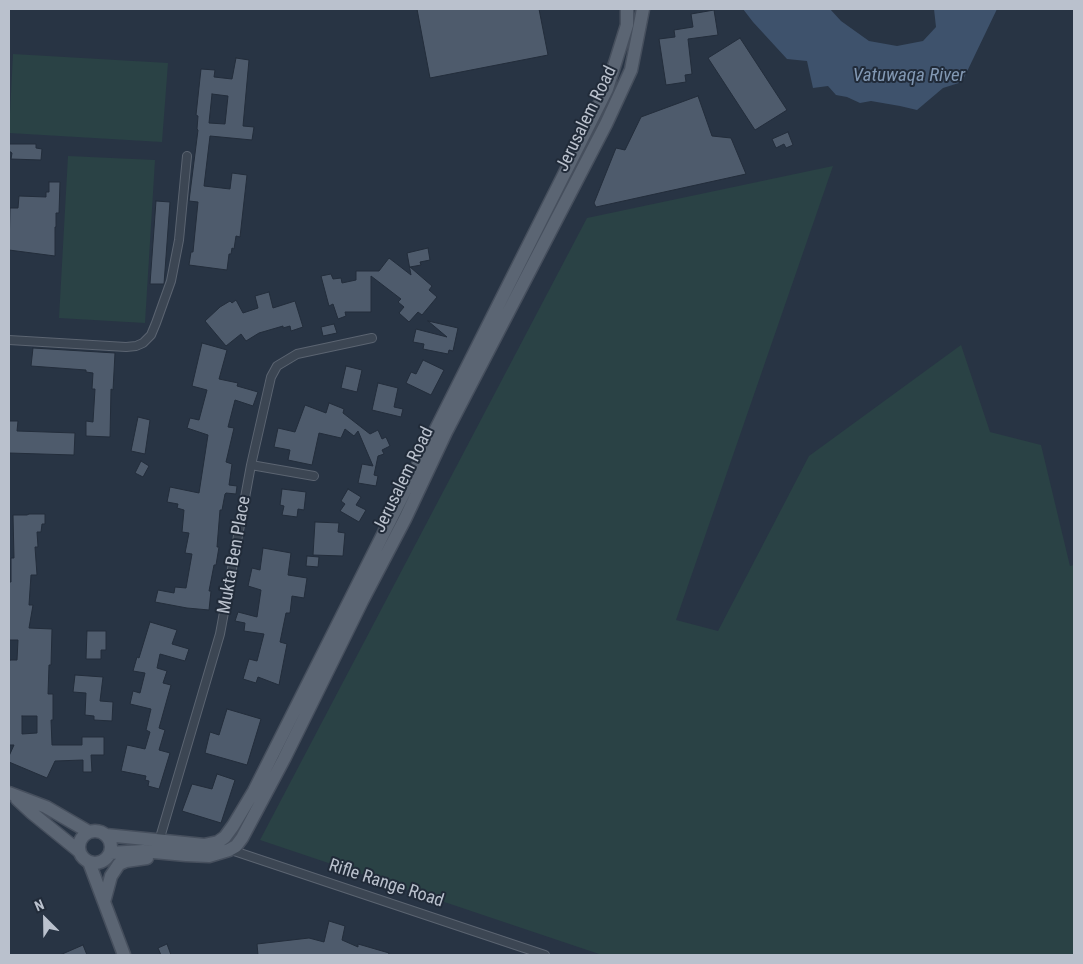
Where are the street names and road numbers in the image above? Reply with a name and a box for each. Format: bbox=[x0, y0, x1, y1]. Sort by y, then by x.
street label: Jerusalem Road bbox=[552, 63, 622, 175]
street label: Jerusalem Road bbox=[369, 424, 439, 536]
street label: Mukta Ben Place bbox=[214, 494, 256, 616]
street label: Rifle Range Road bbox=[326, 855, 446, 913]

